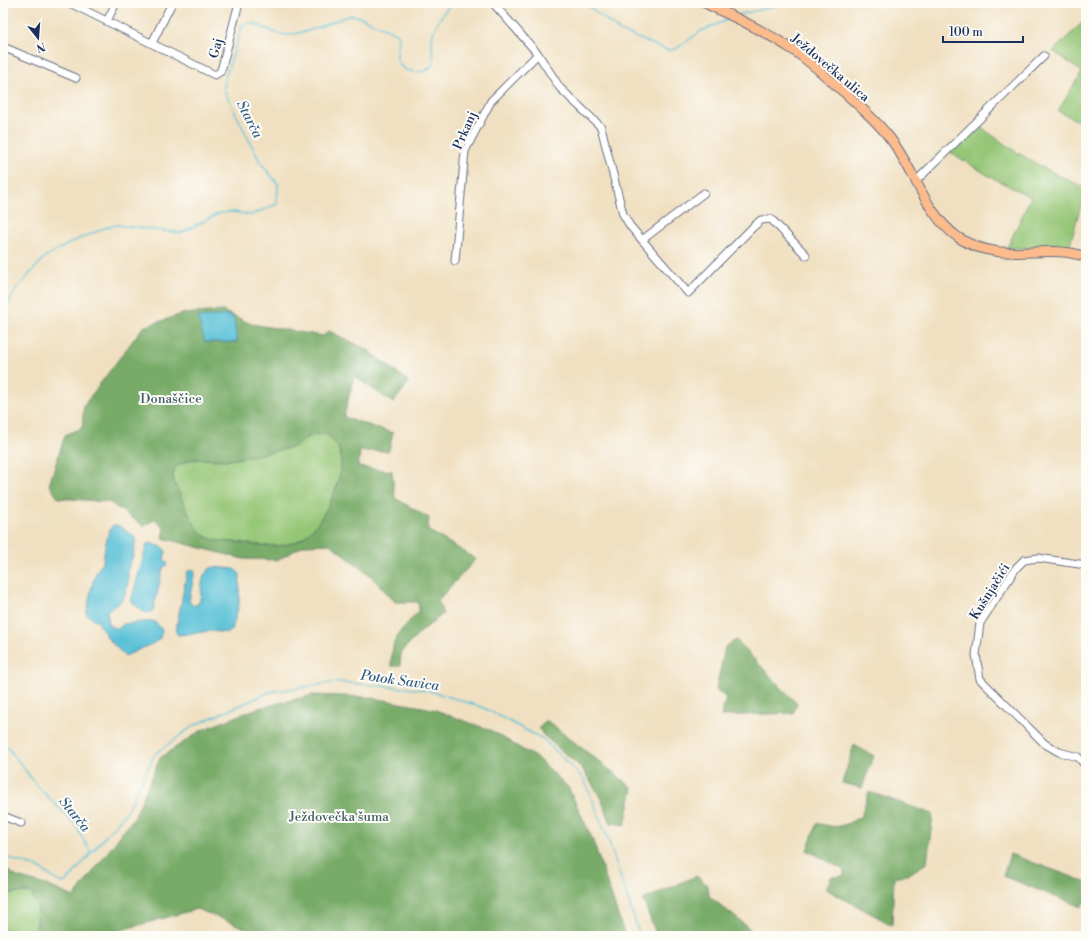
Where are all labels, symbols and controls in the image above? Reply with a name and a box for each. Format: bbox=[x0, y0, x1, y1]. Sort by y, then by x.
north arrow bbox=[18, 18, 58, 58]
scale bar bbox=[943, 18, 1023, 44]
text: 100 m bbox=[949, 25, 983, 40]
street label: Ježdovečka ulica bbox=[787, 30, 873, 105]
street label: Gaj bbox=[206, 36, 226, 60]
text: N bbox=[34, 39, 47, 55]
water label: Starča bbox=[232, 97, 266, 142]
street label: Prkanj bbox=[449, 109, 480, 152]
park label: Donaščice bbox=[140, 391, 202, 407]
street label: Kušnjačići bbox=[966, 561, 1013, 623]
water label: Potok Savica bbox=[359, 666, 440, 695]
water label: Starča bbox=[55, 793, 94, 836]
park label: Ježdovečka šuma bbox=[288, 809, 389, 825]

